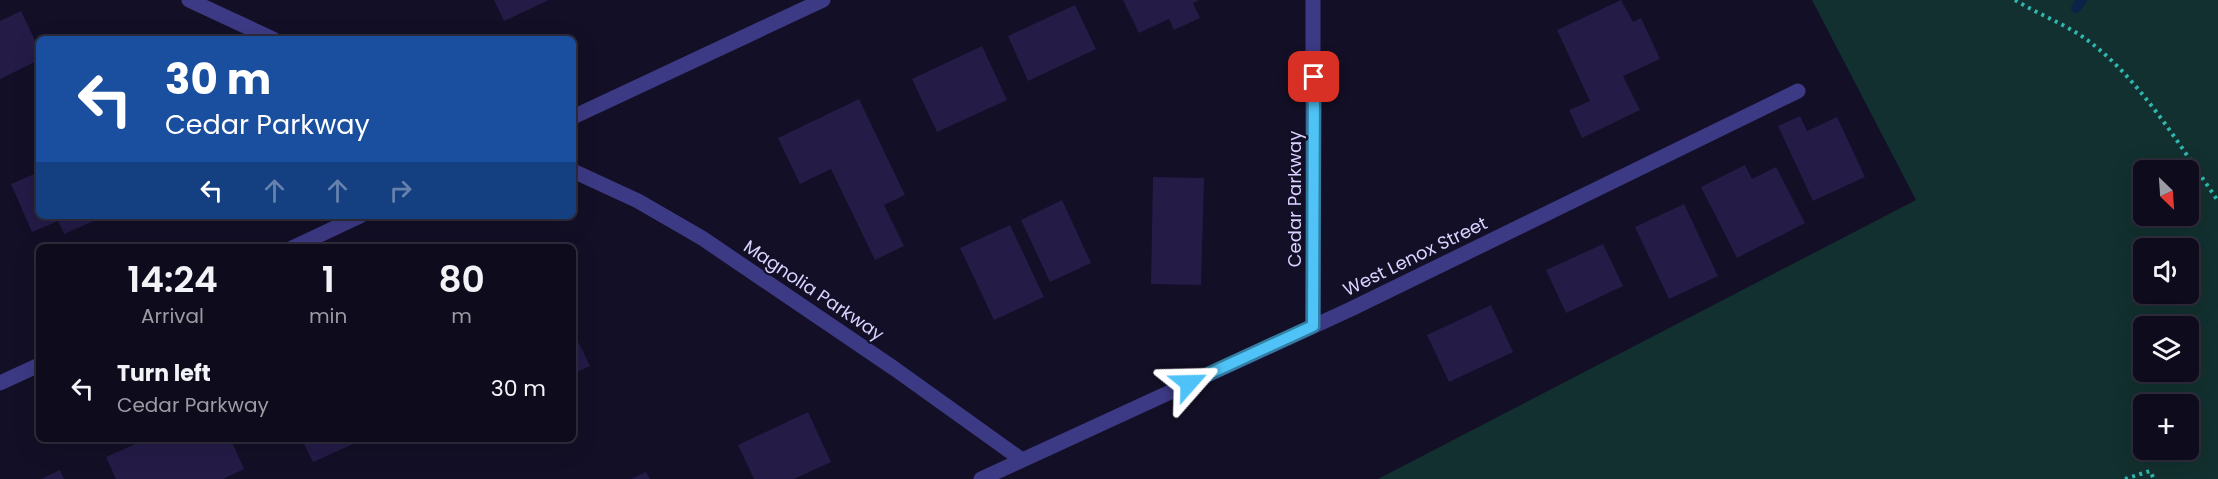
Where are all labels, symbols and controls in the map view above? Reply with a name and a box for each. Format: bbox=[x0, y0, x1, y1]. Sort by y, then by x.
text: 30 m bbox=[165, 50, 271, 109]
pin bbox=[1288, 51, 1339, 102]
icon: left bbox=[66, 60, 144, 138]
icon: arrive bbox=[1297, 60, 1330, 93]
text: Cedar Parkway bbox=[165, 106, 370, 143]
street label: Cedar Parkway bbox=[1282, 131, 1307, 267]
north arrow bbox=[2133, 160, 2199, 226]
map controls bbox=[2133, 160, 2199, 460]
icon: left bbox=[195, 174, 228, 207]
icon: ahead bbox=[258, 174, 291, 207]
icon: ahead bbox=[321, 174, 354, 207]
icon: right bbox=[384, 174, 417, 207]
street label: West Lenox Street bbox=[1339, 210, 1491, 302]
street label: Magnolia Parkway bbox=[739, 234, 889, 346]
button: sound bbox=[2133, 238, 2199, 304]
text: 14:24 bbox=[127, 254, 218, 305]
text: 1 bbox=[322, 254, 335, 305]
text: 80 bbox=[438, 254, 485, 305]
text: Arrival bbox=[141, 302, 204, 330]
text: min bbox=[309, 302, 347, 330]
text: m bbox=[451, 302, 472, 330]
button: layers bbox=[2133, 316, 2199, 382]
position arrow bbox=[1157, 351, 1221, 415]
text: Turn left bbox=[117, 358, 211, 389]
icon: left bbox=[66, 372, 99, 405]
text: 30 m bbox=[491, 373, 546, 404]
text: Cedar Parkway bbox=[117, 391, 269, 419]
button: + bbox=[2133, 394, 2199, 460]

